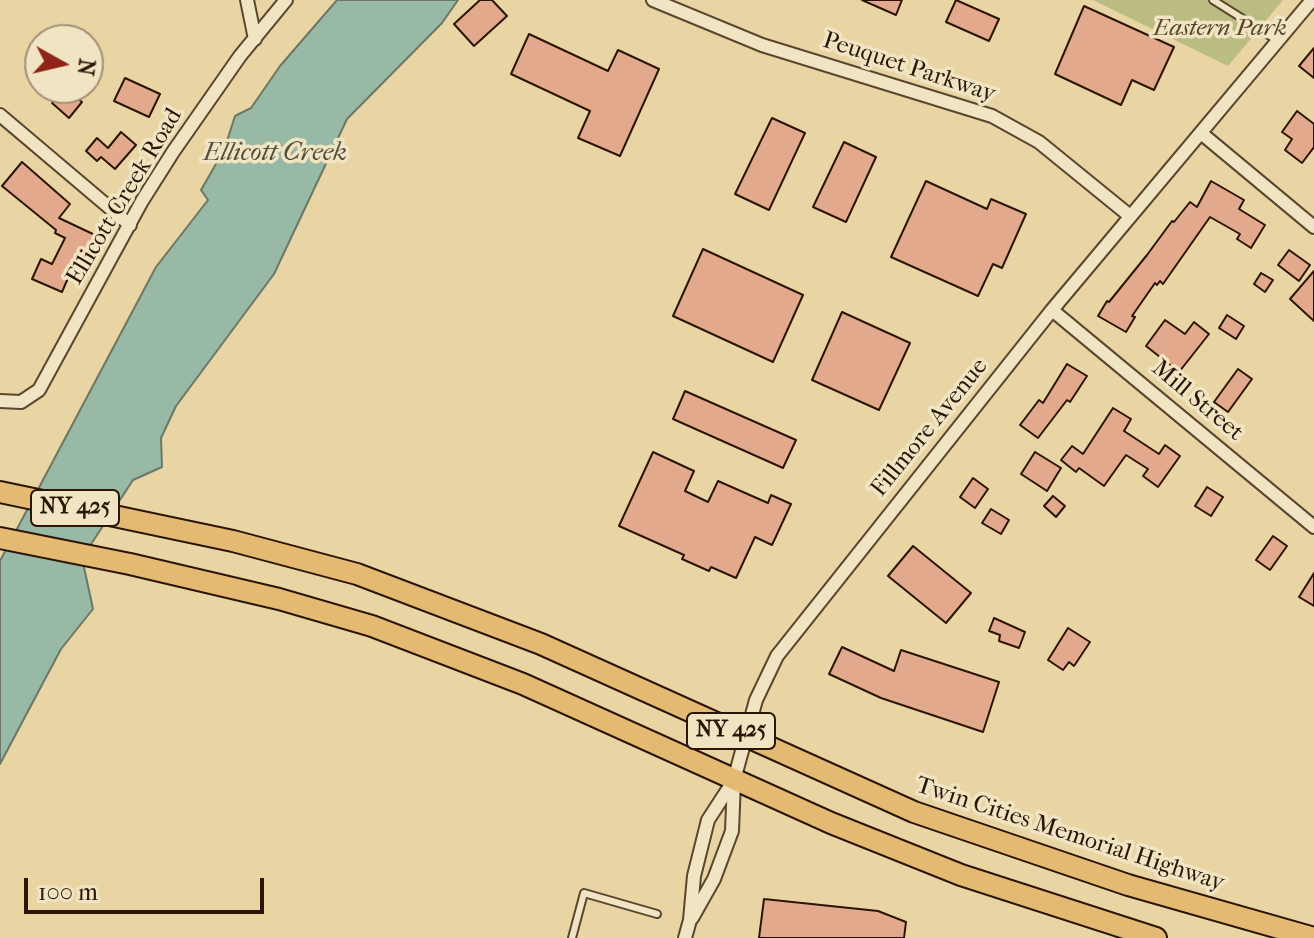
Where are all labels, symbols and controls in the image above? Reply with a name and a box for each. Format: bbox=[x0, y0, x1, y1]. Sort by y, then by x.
park label: Eastern Park bbox=[1153, 15, 1287, 43]
north arrow bbox=[24, 24, 104, 104]
street label: Peuquet Parkway bbox=[819, 27, 999, 109]
text: N bbox=[72, 57, 100, 77]
street label: Ellicott Creek Road bbox=[61, 104, 189, 290]
water label: Ellicott Creek bbox=[203, 138, 347, 170]
street label: Fillmore Avenue bbox=[865, 353, 995, 503]
street label: Mill Street bbox=[1145, 354, 1249, 448]
road number: NY 425 bbox=[31, 490, 119, 526]
road number: NY 425 bbox=[687, 713, 775, 749]
street label: Twin Cities Memorial Highway bbox=[912, 771, 1228, 899]
scale bar bbox=[28, 862, 268, 912]
text: 100 m bbox=[38, 878, 98, 906]

